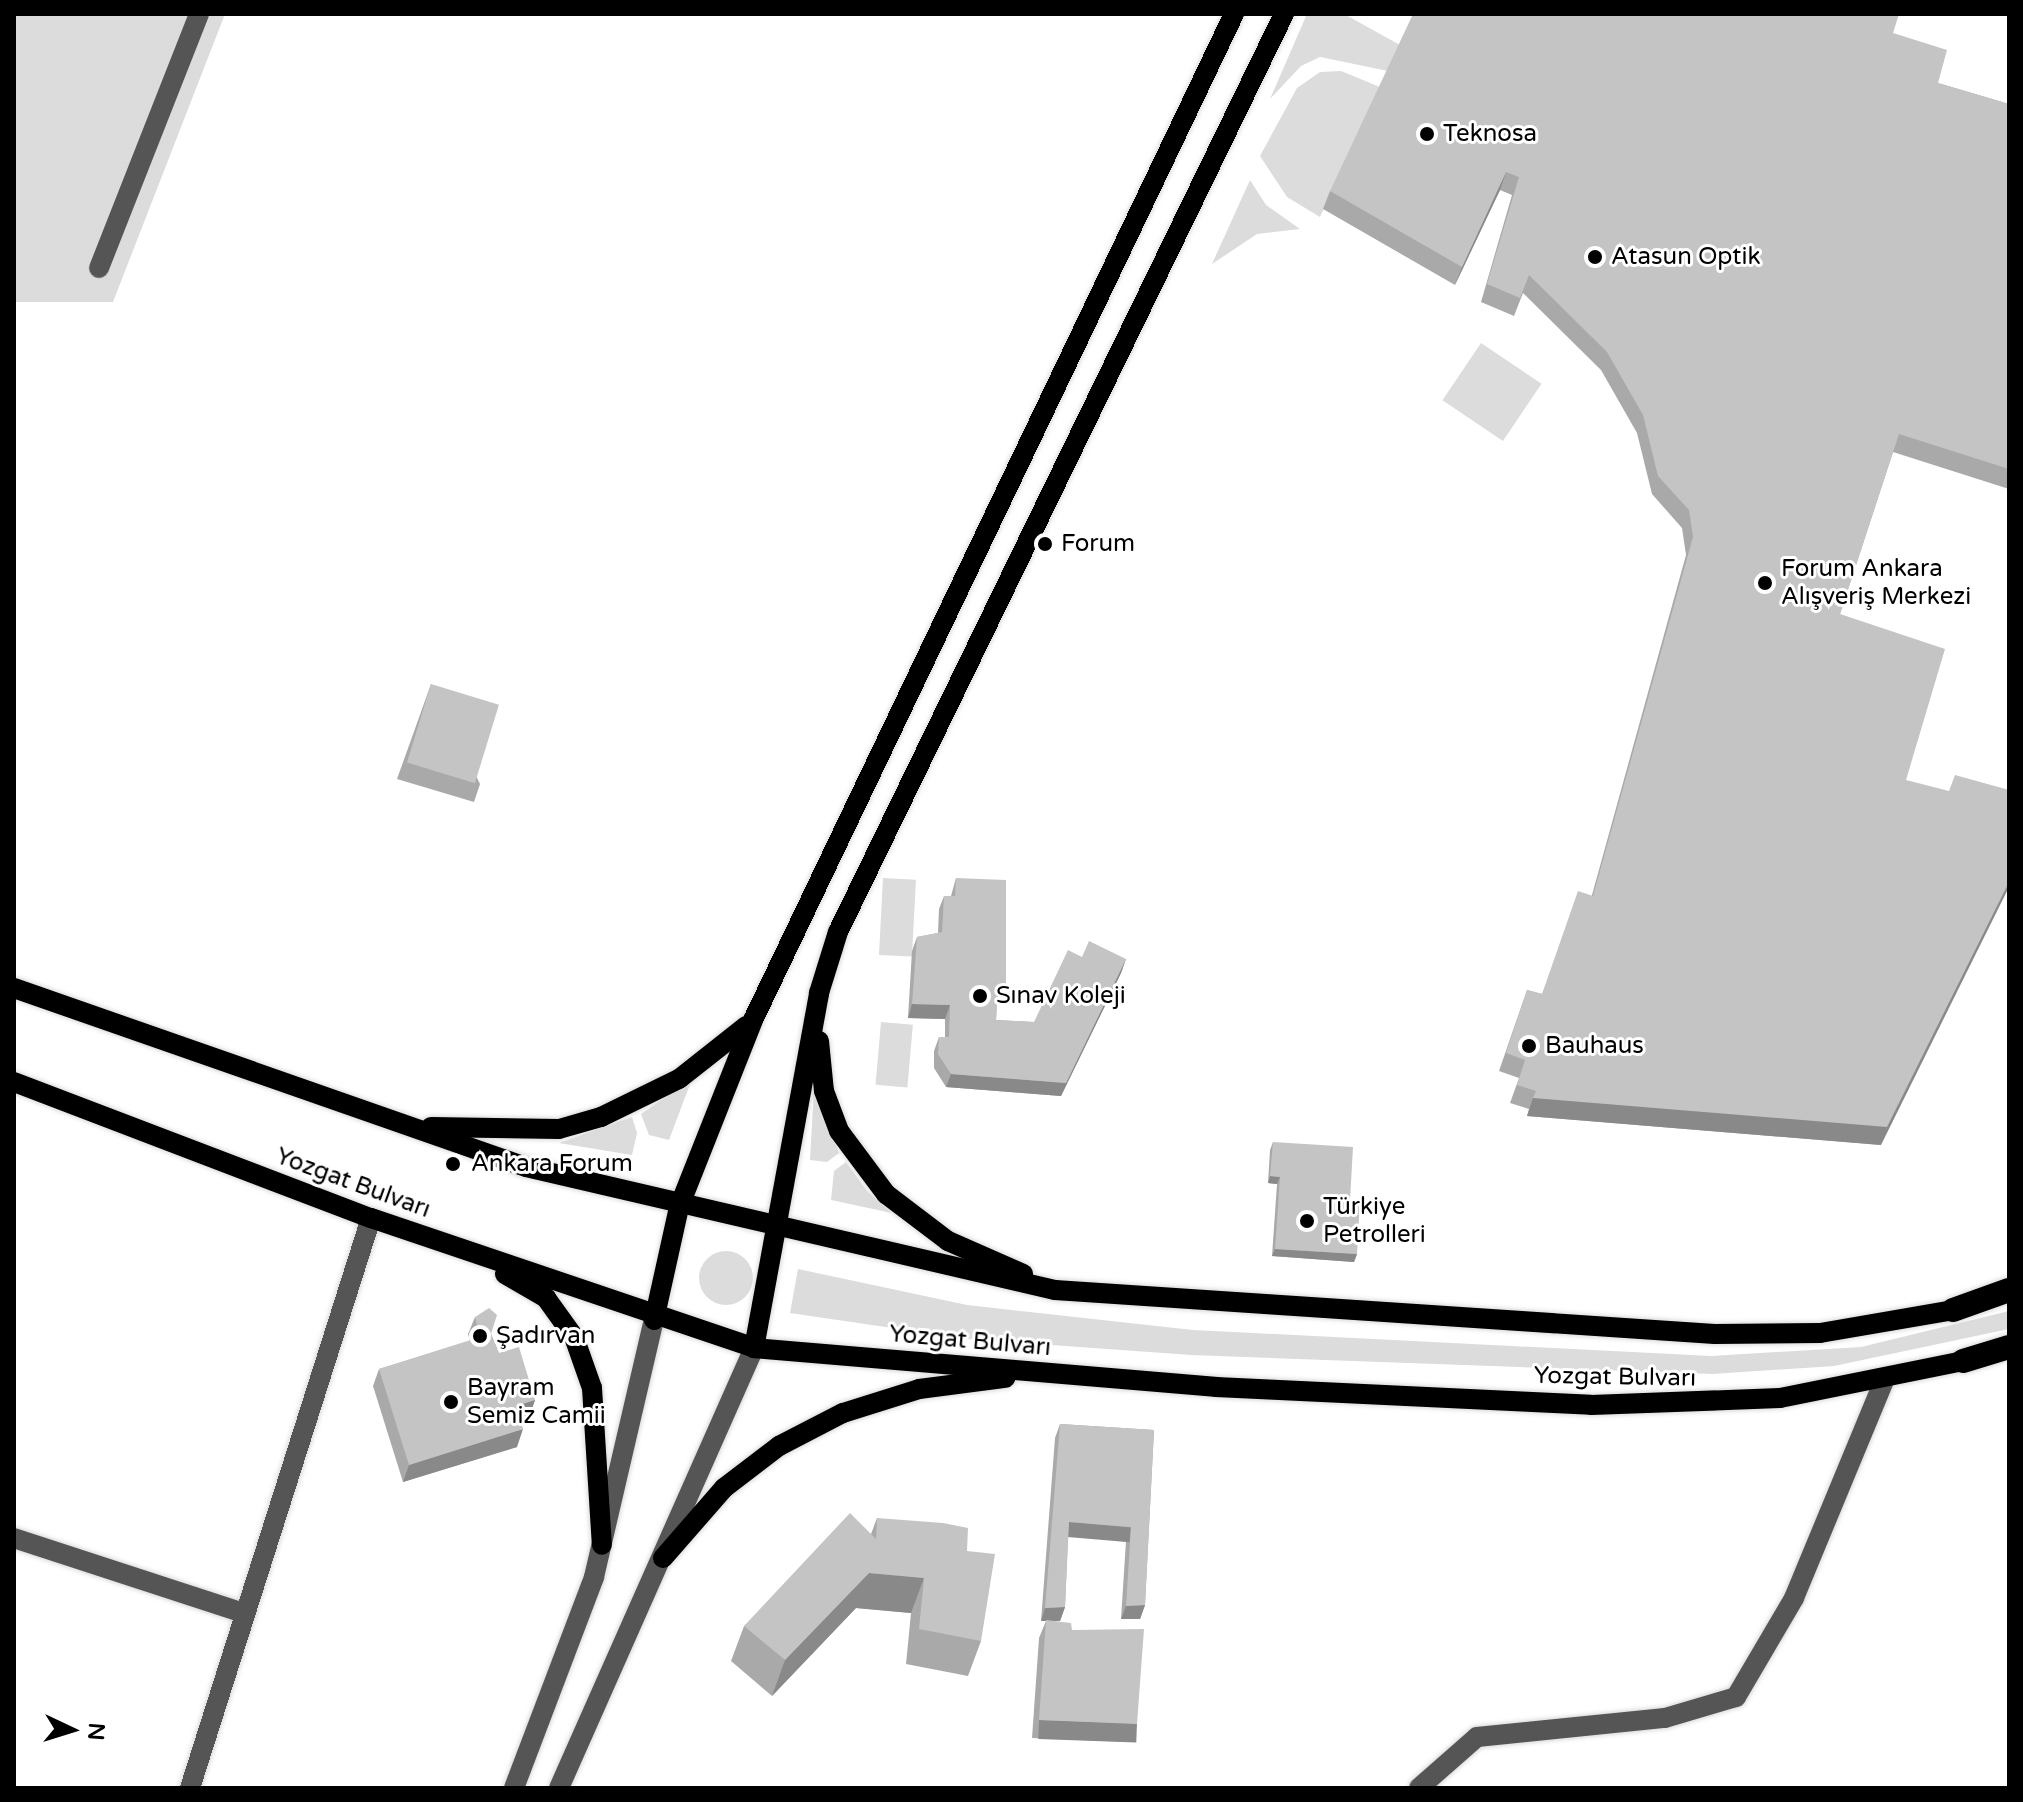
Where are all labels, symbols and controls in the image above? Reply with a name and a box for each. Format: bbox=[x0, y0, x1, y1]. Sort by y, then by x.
place label: Teknosa bbox=[1443, 120, 1537, 148]
marker: Teknosa bbox=[1418, 125, 1436, 143]
place label: Atasun Optik bbox=[1611, 243, 1761, 271]
marker: Atasun Optik bbox=[1586, 248, 1604, 266]
place label: Forum bbox=[1061, 530, 1135, 558]
marker: Forum bbox=[1036, 535, 1054, 553]
place label: Forum Ankara Alışveriş Merkezi bbox=[1781, 555, 1971, 611]
marker: Forum Ankara Alışveriş Merkezi bbox=[1756, 574, 1774, 592]
place label: Sınav Koleji bbox=[996, 982, 1126, 1010]
marker: Sınav Koleji bbox=[971, 987, 989, 1005]
place label: Bauhaus bbox=[1545, 1032, 1644, 1060]
marker: Bauhaus bbox=[1520, 1037, 1538, 1055]
street label: Yozgat Bulvarı bbox=[272, 1142, 434, 1224]
place label: Ankara Forum bbox=[471, 1150, 633, 1178]
marker: Ankara Forum bbox=[442, 1153, 464, 1175]
place label: Türkiye Petrolleri bbox=[1323, 1193, 1426, 1249]
marker: Türkiye Petrolleri bbox=[1298, 1212, 1316, 1230]
street label: Yozgat Bulvarı bbox=[888, 1320, 1052, 1362]
place label: Şadırvan bbox=[496, 1322, 595, 1350]
marker: Şadırvan bbox=[471, 1327, 489, 1345]
street label: Yozgat Bulvarı bbox=[1534, 1361, 1696, 1393]
place label: Bayram Semiz Camii bbox=[467, 1374, 606, 1430]
marker: Bayram Semiz Camii bbox=[442, 1393, 460, 1411]
north arrow bbox=[32, 1690, 112, 1770]
text: N bbox=[82, 1722, 110, 1741]

